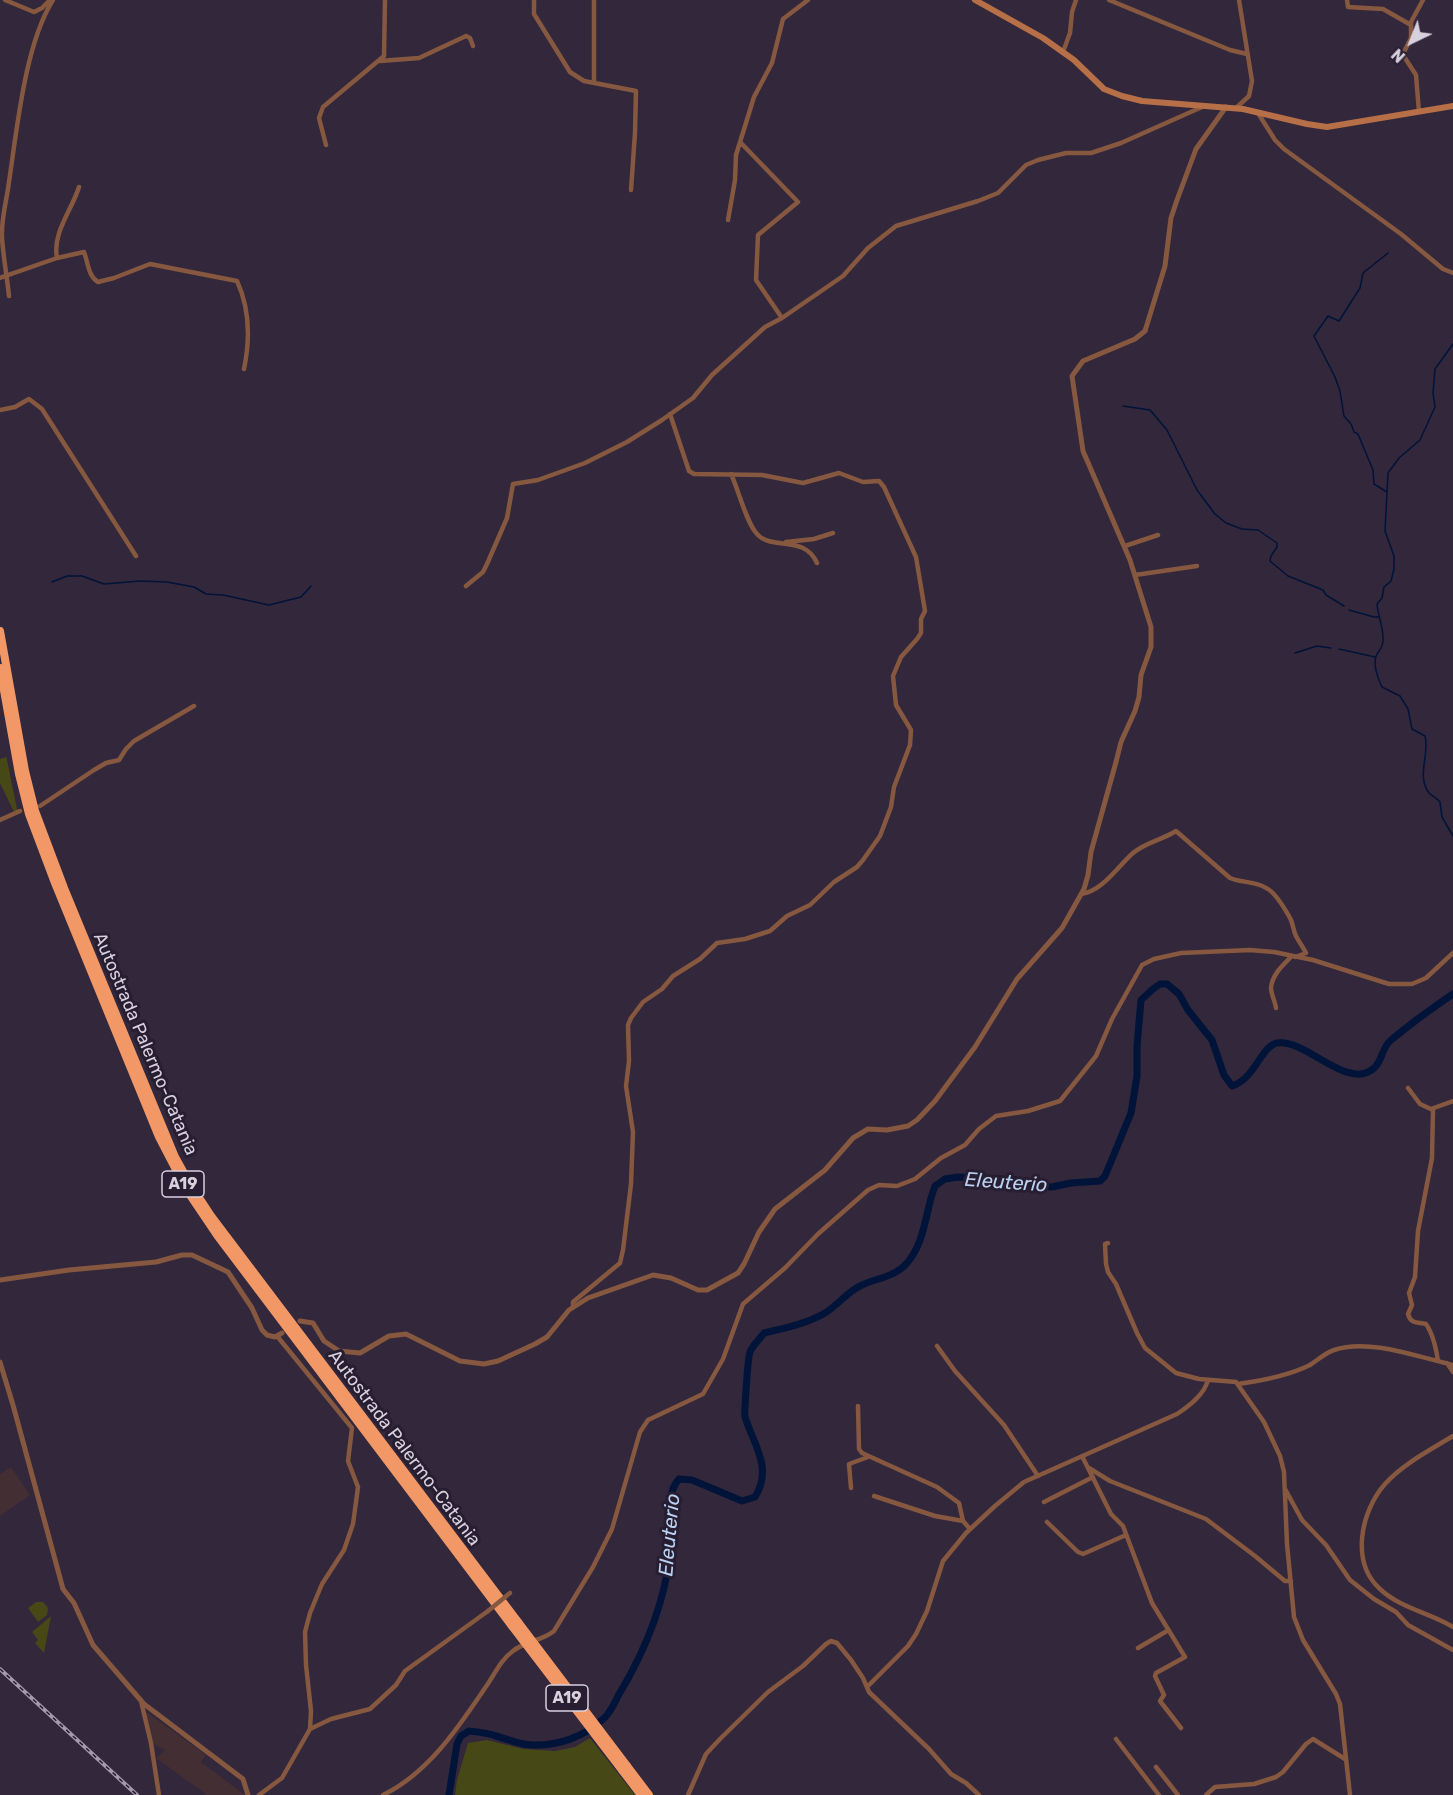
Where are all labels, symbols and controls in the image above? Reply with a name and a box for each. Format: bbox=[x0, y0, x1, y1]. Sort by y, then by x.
north arrow bbox=[1381, 12, 1441, 72]
text: N bbox=[1388, 45, 1409, 66]
street label: Autostrada Palermo-Catania bbox=[88, 929, 202, 1159]
water label: Eleuterio bbox=[964, 1168, 1048, 1198]
road number: A19 bbox=[162, 1171, 204, 1197]
street label: Autostrada Palermo-Catania bbox=[323, 1346, 485, 1550]
water label: Eleuterio bbox=[654, 1493, 686, 1577]
road number: A19 bbox=[546, 1685, 588, 1711]

